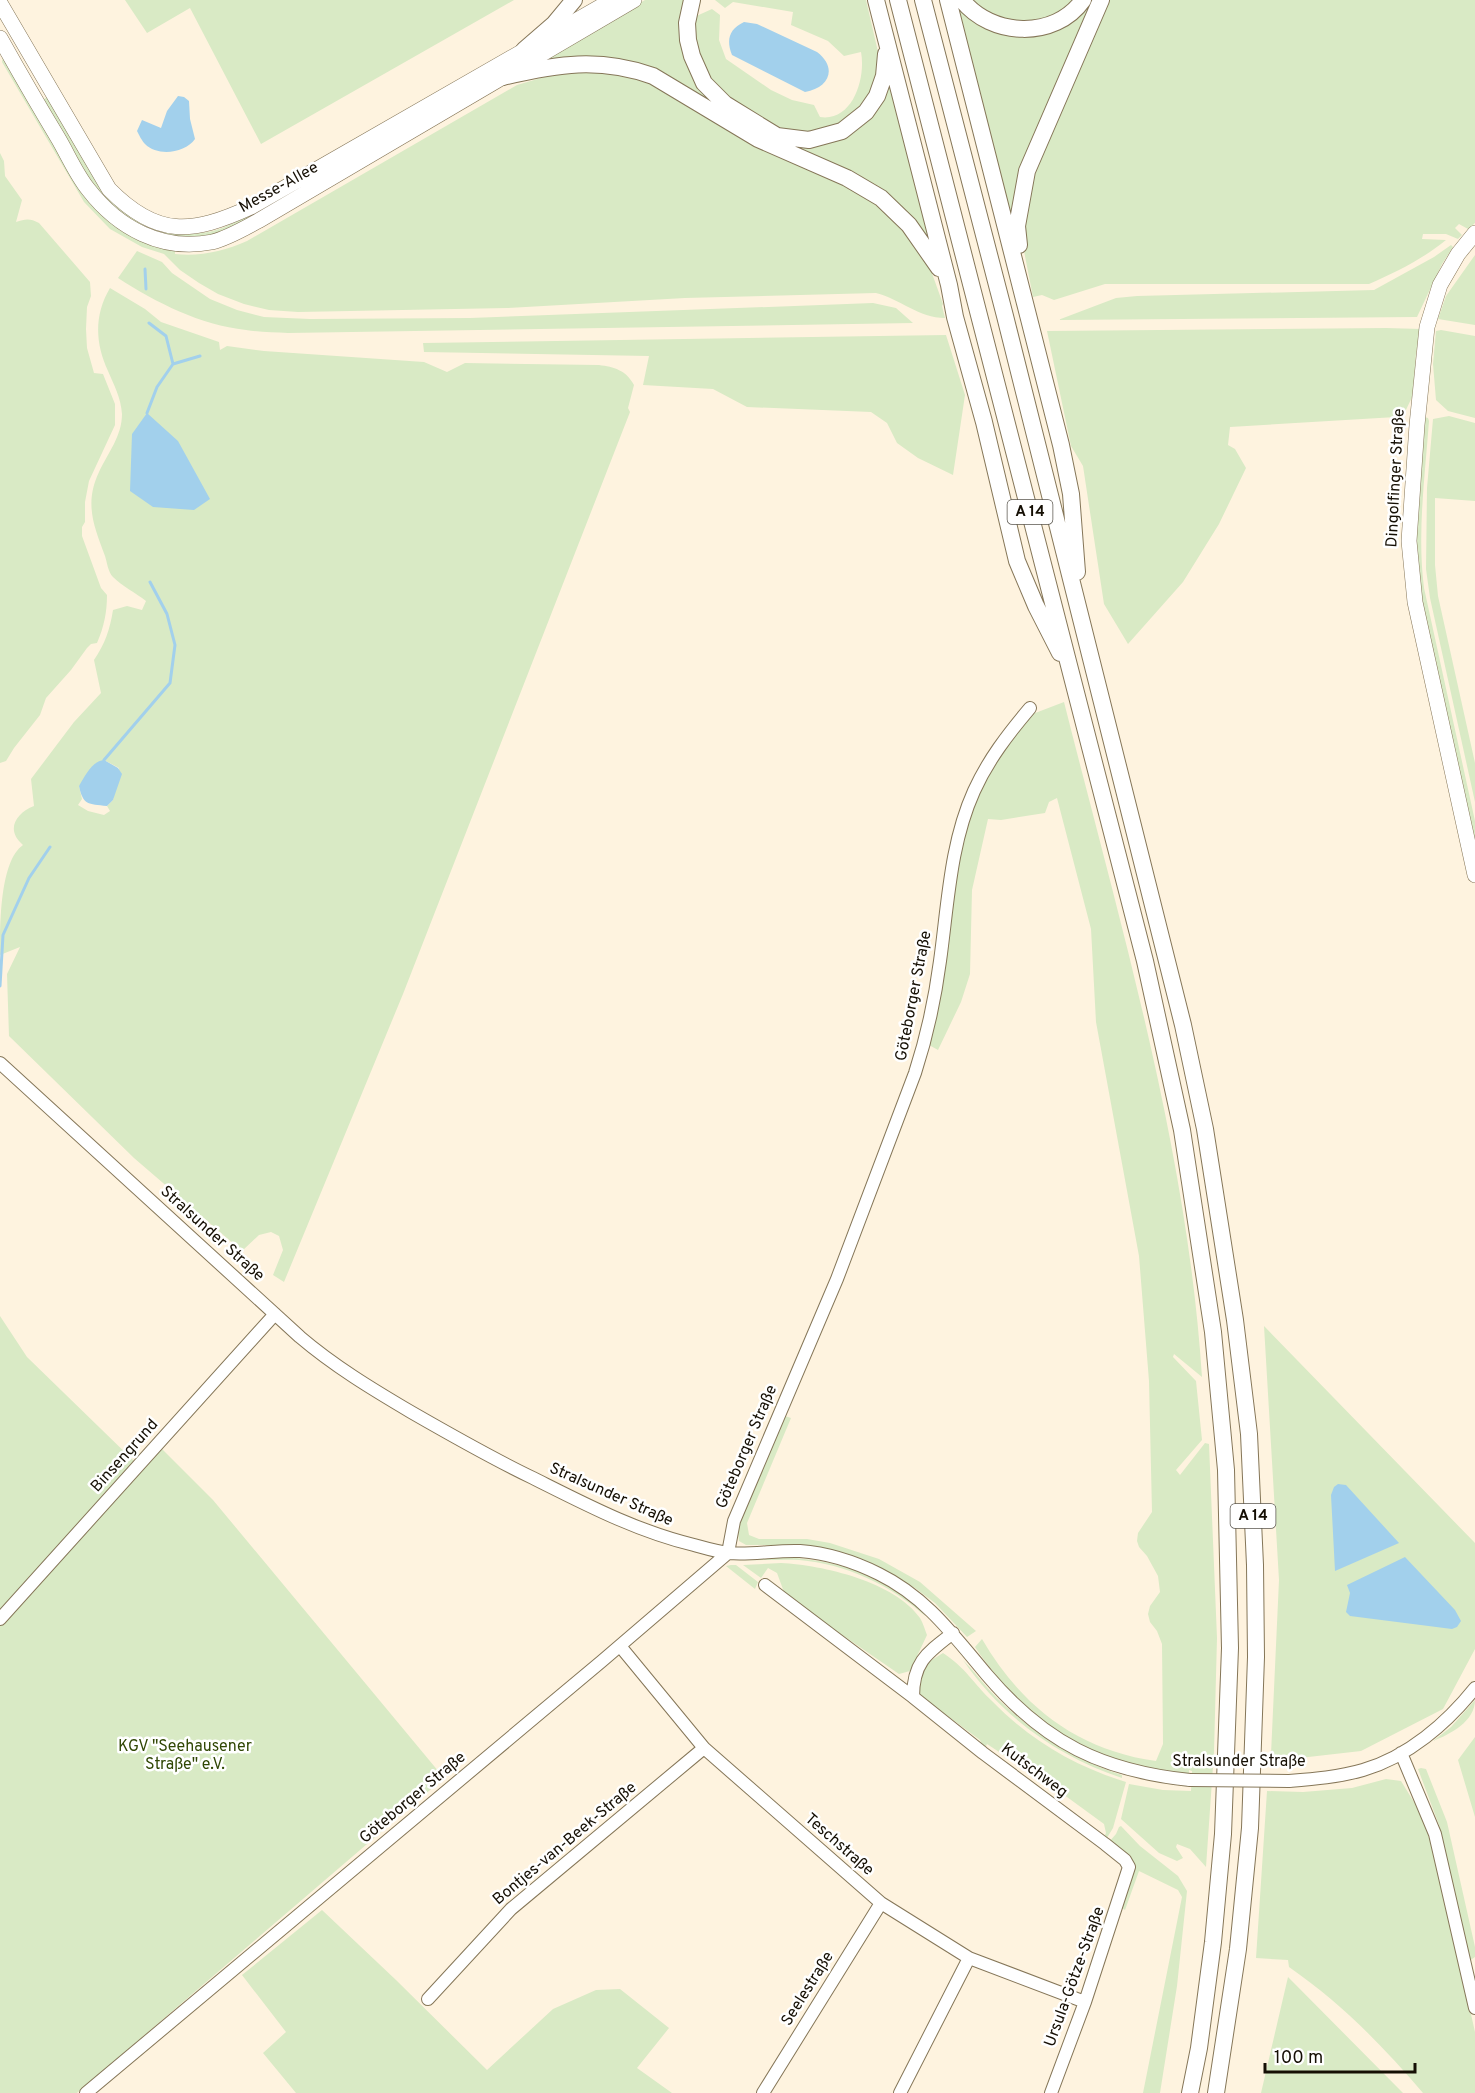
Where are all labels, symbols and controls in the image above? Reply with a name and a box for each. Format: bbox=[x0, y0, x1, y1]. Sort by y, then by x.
street label: Messe-Allee bbox=[236, 158, 322, 218]
street label: Dingolfinger Straße bbox=[1382, 408, 1410, 548]
road number: A 14 bbox=[1008, 500, 1052, 524]
street label: Göteborger Straße bbox=[892, 929, 936, 1063]
street label: Stralsunder Straße bbox=[156, 1182, 268, 1286]
street label: Göteborger Straße bbox=[712, 1382, 782, 1512]
street label: Binsengrund bbox=[87, 1415, 163, 1497]
street label: Stralsunder Straße bbox=[546, 1459, 676, 1531]
road number: A 14 bbox=[1230, 1504, 1276, 1528]
park label: KGV "Seehausener Straße" e.V. bbox=[118, 1737, 252, 1775]
street label: Kutschweg bbox=[997, 1739, 1071, 1803]
street label: Göteborger Straße bbox=[356, 1748, 470, 1848]
street label: Stralsunder Straße bbox=[1172, 1752, 1306, 1772]
street label: Bontjes-van-Beek-Straße bbox=[489, 1778, 641, 1910]
street label: Teschstraße bbox=[800, 1810, 878, 1880]
street label: Ursula-Götze-Straße bbox=[1040, 1904, 1110, 2050]
street label: Seelestraße bbox=[777, 1948, 839, 2030]
scale bar bbox=[1265, 2036, 1415, 2074]
text: 100 m bbox=[1274, 2047, 1323, 2070]

